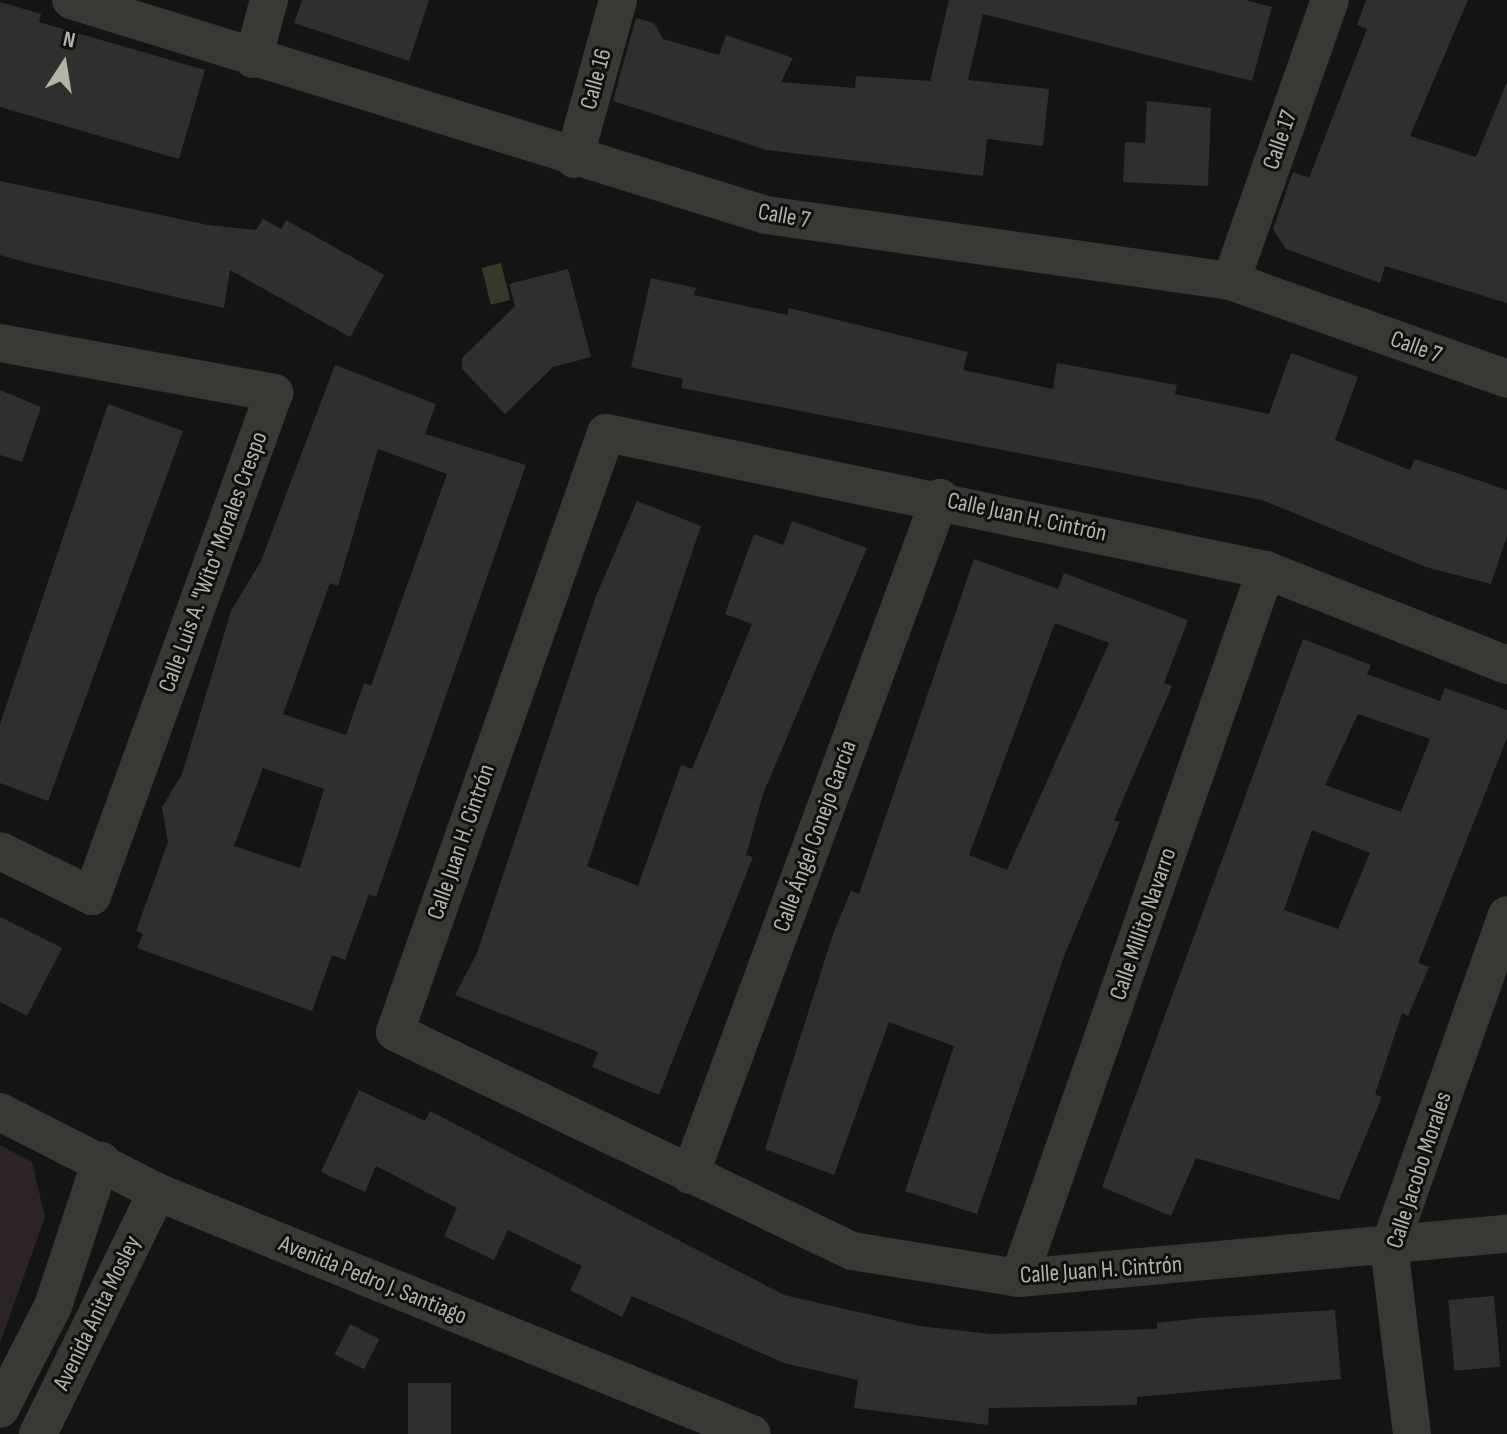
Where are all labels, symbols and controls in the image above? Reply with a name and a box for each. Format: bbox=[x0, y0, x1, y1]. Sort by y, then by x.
north arrow bbox=[24, 24, 104, 104]
text: N bbox=[61, 26, 78, 54]
street label: Calle 16 bbox=[574, 45, 618, 113]
street label: Calle 17 bbox=[1256, 107, 1304, 173]
street label: Calle 7 bbox=[756, 197, 812, 235]
street label: Calle 7 bbox=[1386, 324, 1446, 370]
street label: Calle Luis A. "Wito" Morales Crespo bbox=[152, 428, 274, 696]
street label: Calle Juan H. Cintrón bbox=[945, 486, 1109, 548]
street label: Calle Ángel Conejo García bbox=[767, 736, 863, 936]
street label: Calle Juan H. Cintrón bbox=[421, 761, 501, 923]
street label: Calle Millito Navarro bbox=[1103, 844, 1183, 1004]
street label: Calle Jacobo Morales bbox=[1380, 1088, 1458, 1252]
street label: Avenida Pedro J. Santiago bbox=[275, 1229, 471, 1331]
street label: Avenida Anita Mosley bbox=[47, 1231, 147, 1395]
street label: Calle Juan H. Cintrón bbox=[1019, 1250, 1183, 1290]

